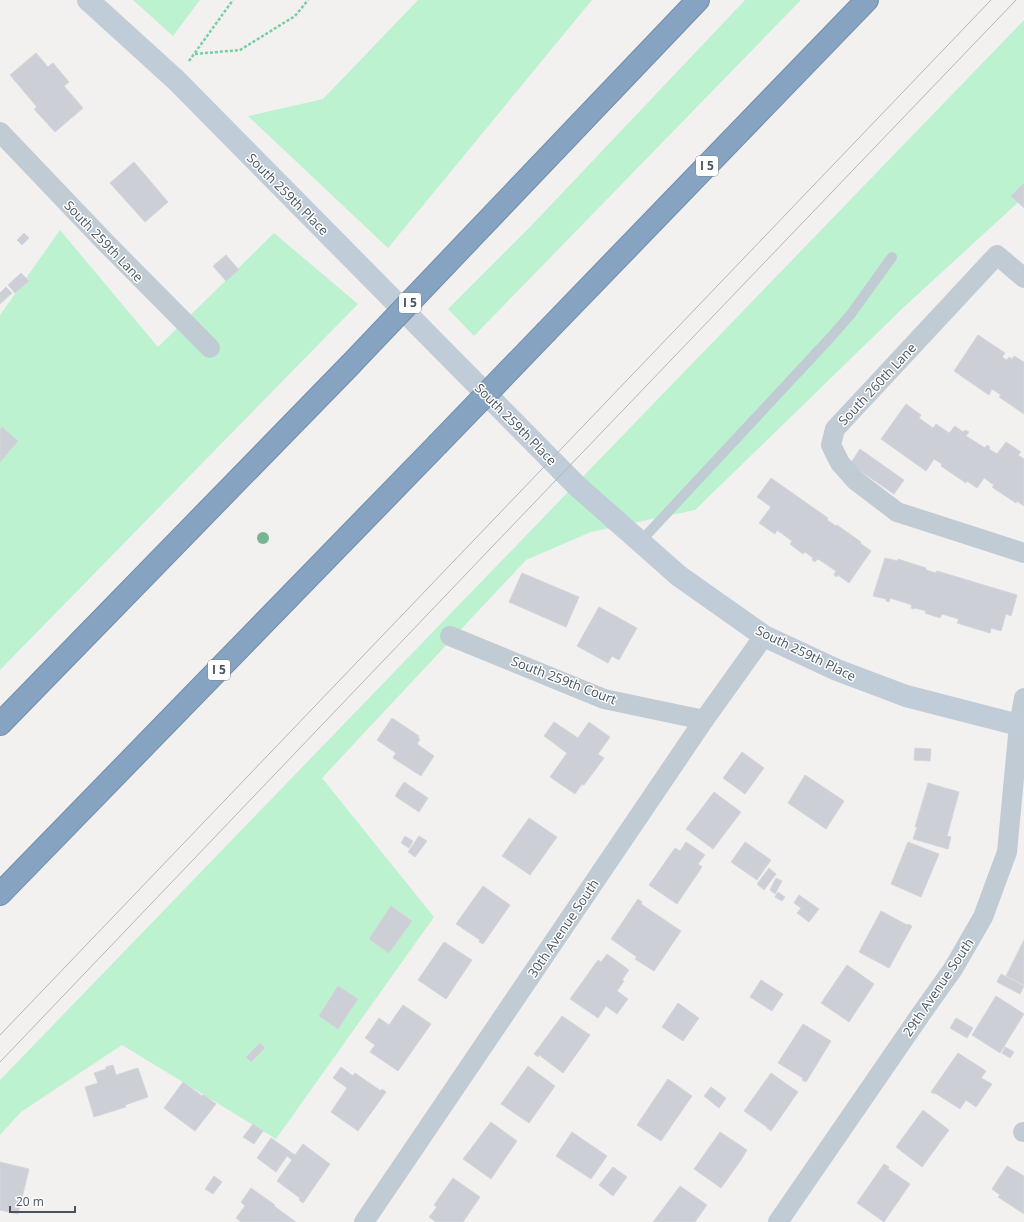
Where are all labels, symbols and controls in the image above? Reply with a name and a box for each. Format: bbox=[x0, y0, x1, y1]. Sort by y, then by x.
street label: South 259th Place bbox=[243, 149, 333, 239]
road number: I 5 bbox=[696, 156, 718, 176]
street label: South 259th Lane bbox=[61, 196, 147, 286]
road number: I 5 bbox=[399, 293, 421, 313]
street label: South 260th Lane bbox=[834, 339, 920, 429]
street label: South 259th Place bbox=[471, 379, 561, 469]
street label: South 259th Place bbox=[753, 621, 859, 685]
street label: South 259th Court bbox=[509, 652, 619, 708]
road number: I 5 bbox=[208, 660, 230, 680]
street label: 30th Avenue South bbox=[523, 875, 603, 981]
street label: 29th Avenue South bbox=[898, 934, 978, 1040]
scale bar bbox=[10, 1188, 75, 1214]
text: 20 m bbox=[16, 1193, 44, 1210]

